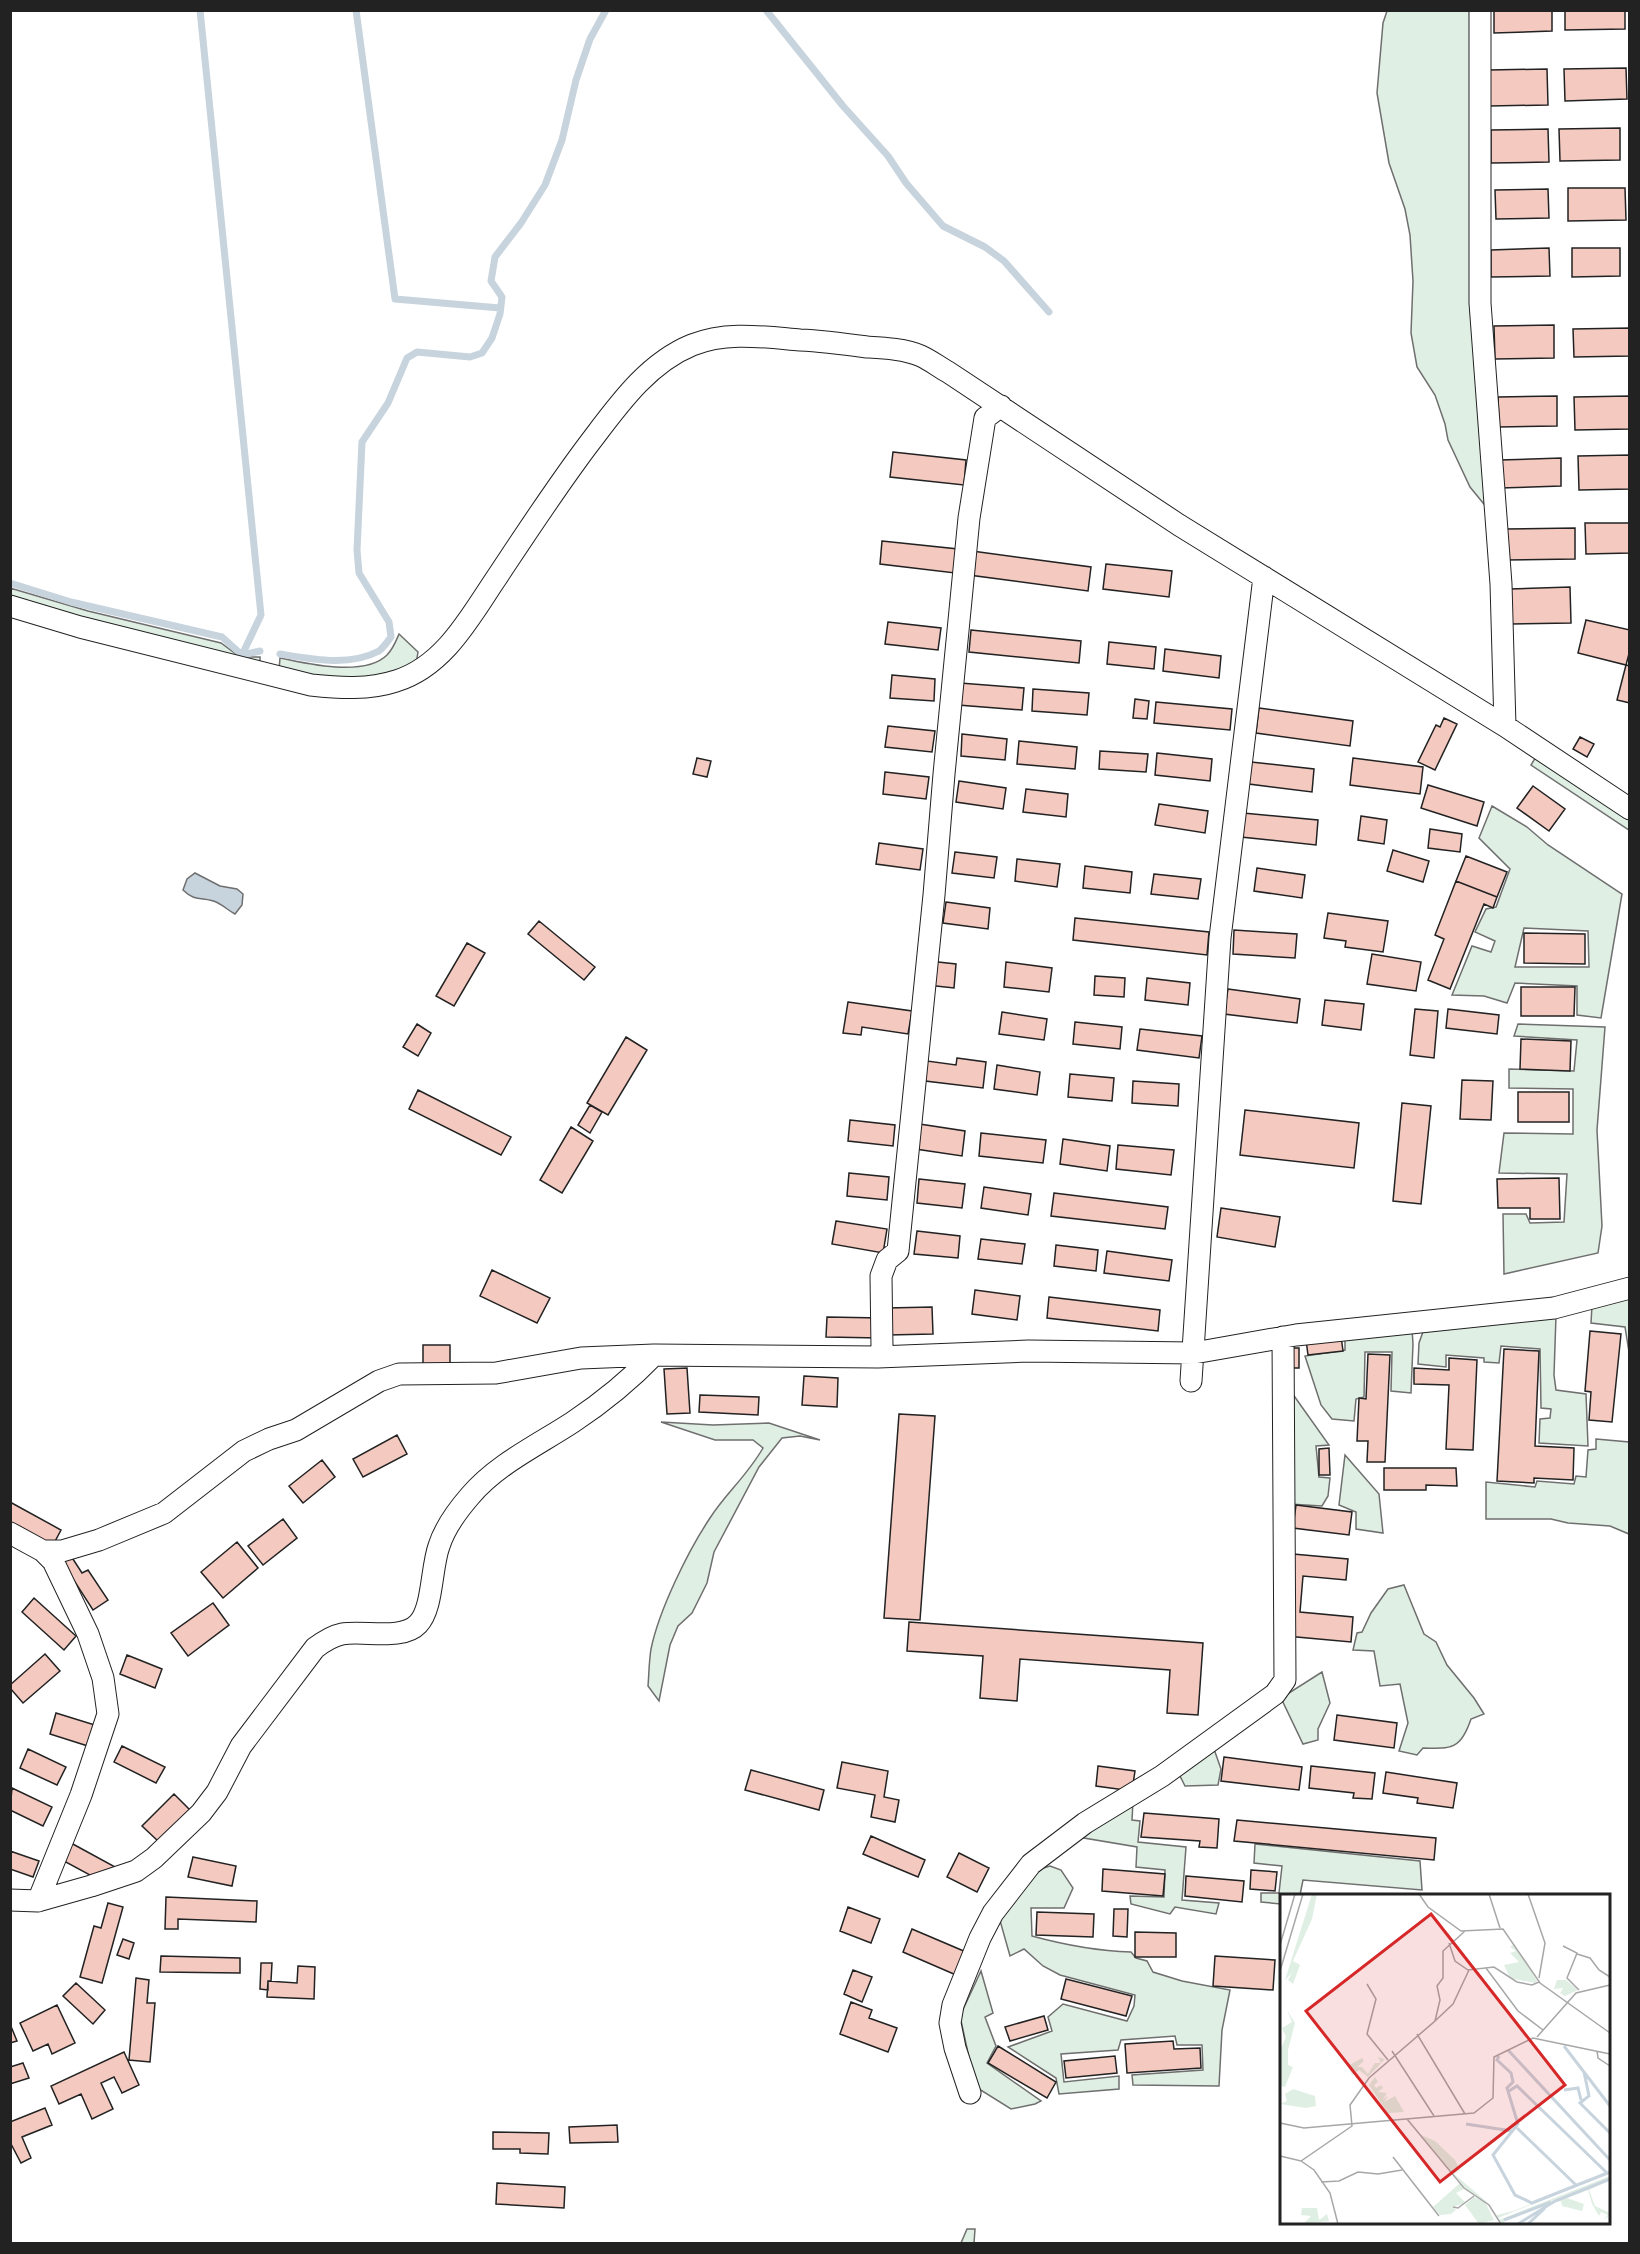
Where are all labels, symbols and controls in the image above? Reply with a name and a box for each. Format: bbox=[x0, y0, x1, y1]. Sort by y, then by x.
inset map bbox=[1280, 1894, 1610, 2224]

